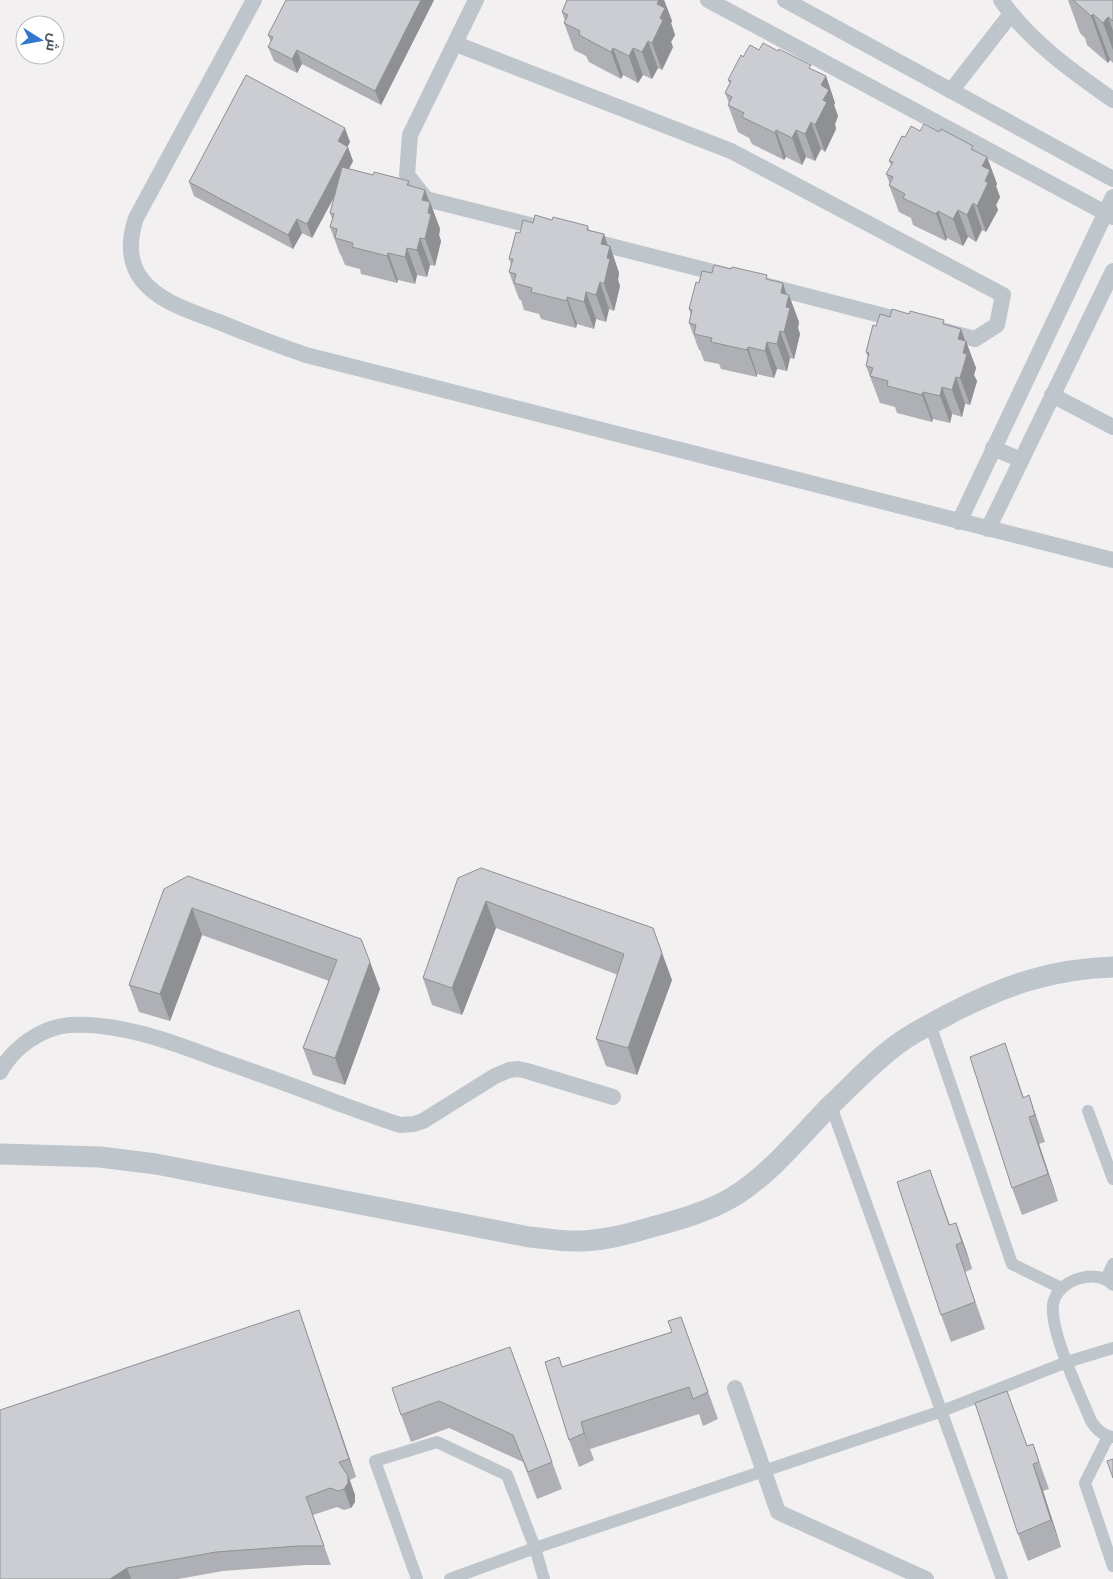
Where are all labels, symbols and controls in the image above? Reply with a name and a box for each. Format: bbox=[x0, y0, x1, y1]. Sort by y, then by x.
north arrow bbox=[15, 15, 65, 65]
text: ش bbox=[42, 32, 62, 53]

